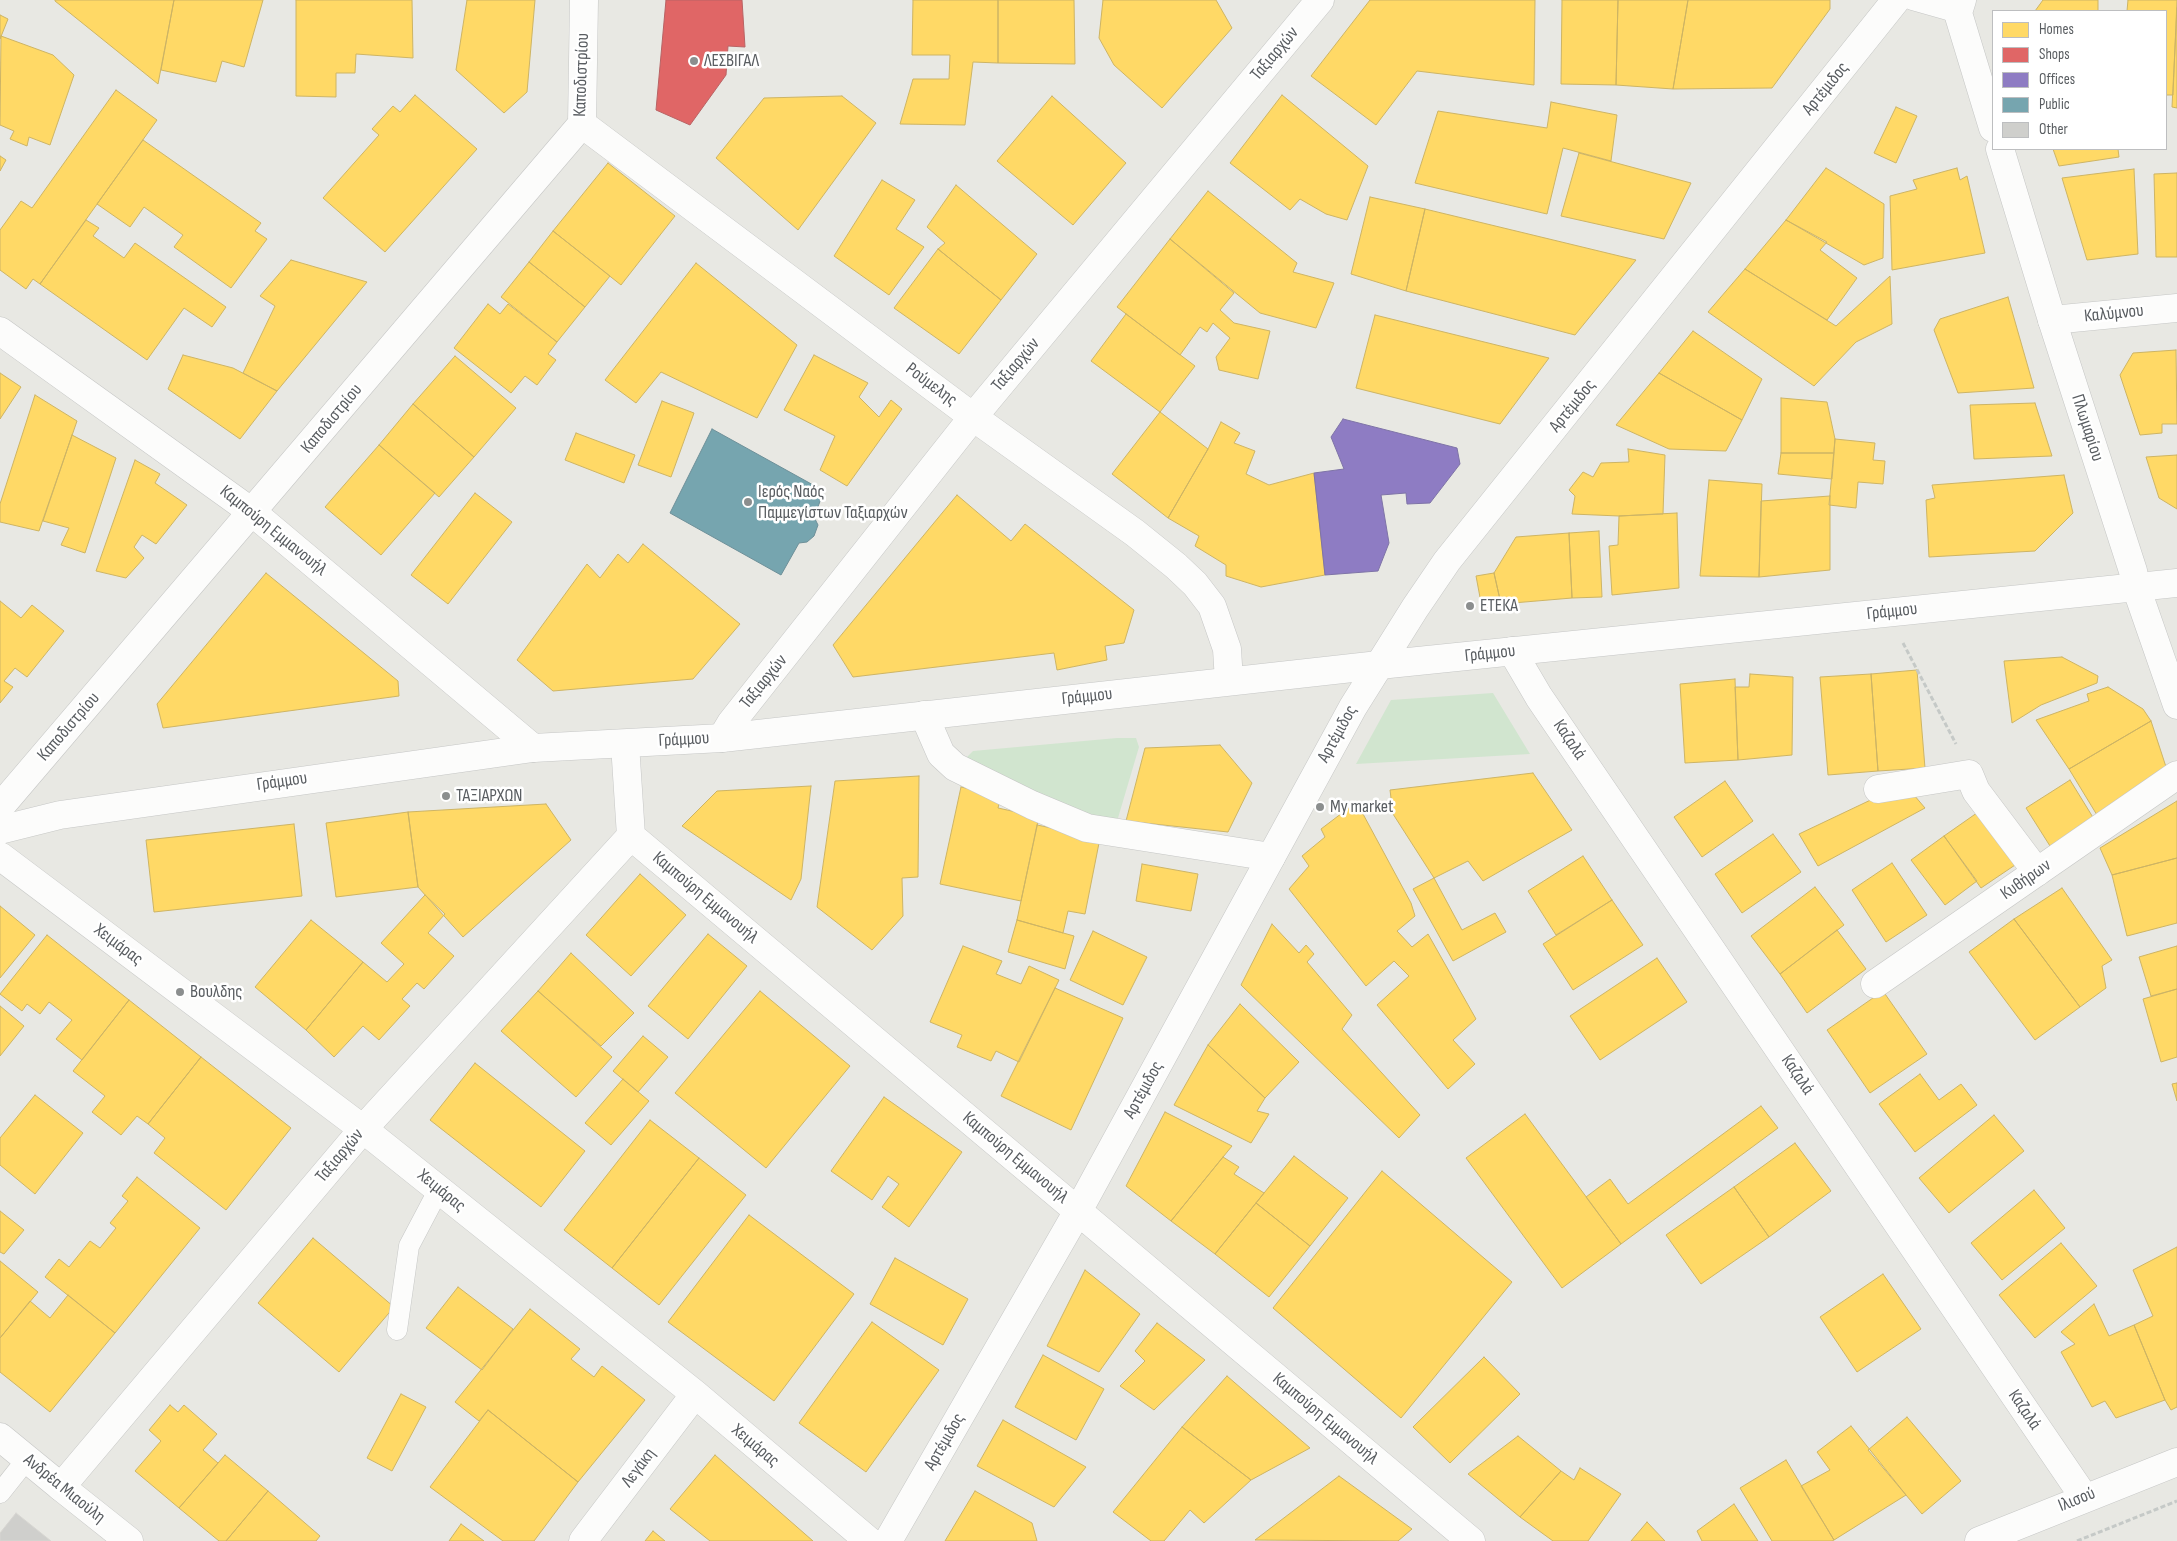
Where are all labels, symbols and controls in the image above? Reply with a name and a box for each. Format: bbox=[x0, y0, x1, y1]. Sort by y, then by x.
legend bbox=[1992, 10, 2167, 150]
text: Homes bbox=[2039, 20, 2074, 39]
street label: Ταξιαρχών bbox=[1246, 23, 1304, 85]
street label: Καποδιστρίου bbox=[570, 33, 594, 117]
text: Shops bbox=[2039, 45, 2070, 64]
place label: ΛΕΣΒΙΓΑΛ bbox=[704, 50, 759, 72]
marker: ΛΕΣΒΙΓΑΛ bbox=[688, 55, 700, 67]
street label: Αρτέμιδος bbox=[1798, 58, 1854, 120]
text: Offices bbox=[2039, 70, 2075, 89]
text: Public bbox=[2039, 95, 2070, 114]
text: Other bbox=[2039, 120, 2068, 139]
street label: Καλύμνου bbox=[2083, 300, 2145, 328]
street label: Ταξιαρχών bbox=[987, 334, 1045, 396]
street label: Ρούμελης bbox=[901, 359, 961, 411]
street label: Αρτέμιδος bbox=[1545, 375, 1601, 437]
street label: Καποδιστρίου bbox=[297, 380, 367, 458]
street label: Πλωμαρίου bbox=[2066, 392, 2108, 464]
street label: Καμπούρη Εμμανουήλ bbox=[215, 481, 331, 581]
place label: Ιερός Ναός Παμμεγίστων Ταξιαρχών bbox=[758, 481, 908, 524]
marker: Ιερός Ναός Παμμεγίστων Ταξιαρχών bbox=[742, 496, 754, 508]
place label: ΕΤΕΚΑ bbox=[1480, 595, 1518, 617]
street label: Γράμμου bbox=[1866, 599, 1918, 625]
marker: ΕΤΕΚΑ bbox=[1464, 600, 1476, 612]
street label: Γράμμου bbox=[1464, 641, 1516, 667]
street label: Ταξιαρχών bbox=[736, 651, 792, 713]
street label: Γράμμου bbox=[1061, 684, 1113, 710]
street label: Καποδιστρίου bbox=[33, 688, 105, 766]
street label: Αρτέμιδος bbox=[1313, 702, 1363, 766]
street label: Καζαλά bbox=[1548, 716, 1590, 764]
street label: Γράμμου bbox=[658, 728, 710, 752]
street label: Γράμμου bbox=[255, 768, 309, 796]
place label: ΤΑΞΙΑΡΧΩΝ bbox=[456, 785, 522, 807]
marker: ΤΑΞΙΑΡΧΩΝ bbox=[440, 790, 452, 802]
place label: My market bbox=[1330, 796, 1393, 818]
marker: My market bbox=[1314, 801, 1326, 813]
street label: Καμπούρη Εμμανουήλ bbox=[648, 847, 762, 949]
street label: Κυθήρων bbox=[1997, 855, 2055, 905]
street label: Χειμάρας bbox=[89, 920, 147, 970]
place label: Βουλδης bbox=[190, 981, 242, 1003]
marker: Βουλδης bbox=[174, 986, 186, 998]
street label: Καζαλά bbox=[1776, 1051, 1818, 1099]
street label: Αρτέμιδος bbox=[1119, 1058, 1169, 1122]
street label: Καμπούρη Εμμανουήλ bbox=[958, 1107, 1072, 1209]
street label: Ταξιαρχών bbox=[311, 1125, 369, 1187]
street label: Χειμάρας bbox=[412, 1165, 470, 1217]
street label: Καμπούρη Εμμανουήλ bbox=[1268, 1368, 1382, 1470]
street label: Καζαλά bbox=[2003, 1386, 2045, 1434]
street label: Αρτέμιδος bbox=[920, 1410, 970, 1474]
street label: Χειμάρας bbox=[727, 1420, 783, 1472]
street label: Λεγάκη bbox=[617, 1444, 661, 1492]
street label: Ανδρέα Μιαούλη bbox=[19, 1450, 109, 1528]
street label: Ιλισού bbox=[2055, 1483, 2099, 1517]

